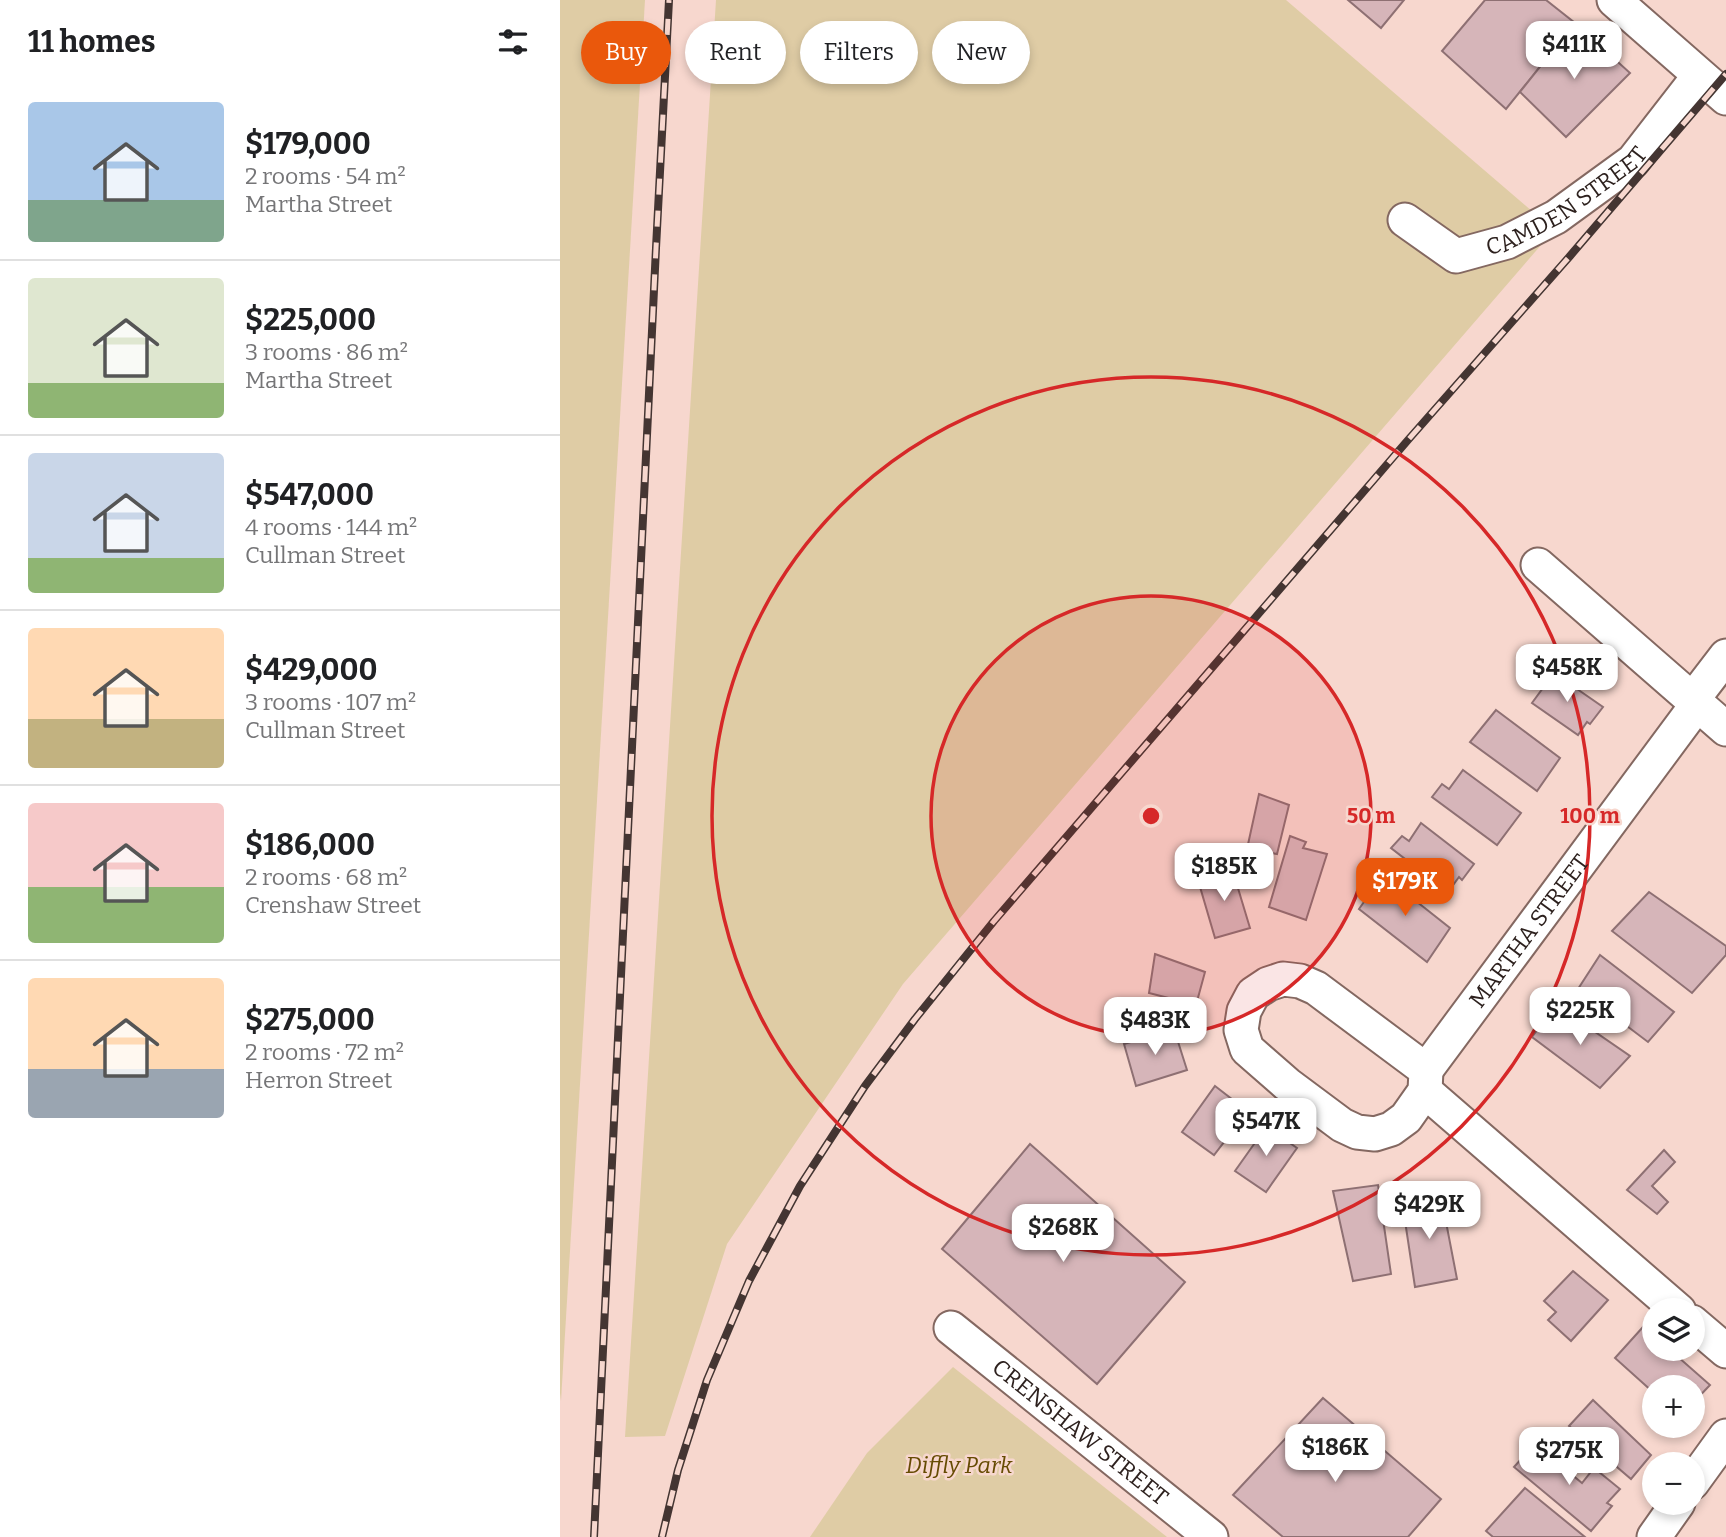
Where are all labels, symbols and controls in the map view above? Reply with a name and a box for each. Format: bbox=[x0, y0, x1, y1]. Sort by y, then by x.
chip: Buy bbox=[581, 21, 671, 84]
chip: Rent bbox=[685, 21, 786, 84]
chip: Filters bbox=[800, 21, 918, 84]
chip: New bbox=[932, 21, 1030, 84]
pin: $411K bbox=[1525, 22, 1623, 81]
icon: filters bbox=[494, 23, 532, 61]
text: 11 homes bbox=[28, 24, 156, 60]
text: $411K bbox=[1542, 30, 1606, 58]
text: $179,000 bbox=[245, 126, 371, 162]
icon: home bbox=[84, 130, 168, 214]
street label: CAMDEN STREET bbox=[1483, 141, 1653, 261]
text: 2 rooms · 54 m² bbox=[245, 162, 406, 190]
text: Martha Street bbox=[245, 190, 392, 218]
text: $225,000 bbox=[245, 302, 376, 338]
icon: home bbox=[84, 306, 168, 390]
text: 3 rooms · 86 m² bbox=[245, 338, 408, 366]
text: Martha Street bbox=[245, 366, 392, 394]
text: $547,000 bbox=[245, 477, 374, 513]
icon: home bbox=[84, 481, 168, 565]
text: 4 rooms · 144 m² bbox=[245, 513, 417, 541]
text: Cullman Street bbox=[245, 541, 405, 569]
pin: $458K bbox=[1518, 644, 1616, 704]
text: $429,000 bbox=[245, 652, 378, 688]
text: $458K bbox=[1532, 653, 1602, 681]
icon: home bbox=[84, 656, 168, 740]
text: 3 rooms · 107 m² bbox=[245, 688, 416, 716]
text: Cullman Street bbox=[245, 716, 405, 744]
text: 50 m bbox=[1347, 803, 1395, 829]
text: 100 m bbox=[1560, 803, 1620, 829]
centre of rings bbox=[1139, 804, 1163, 828]
text: $186,000 bbox=[245, 827, 375, 863]
icon: home bbox=[84, 831, 168, 915]
pin: $185K bbox=[1175, 844, 1273, 903]
street label: MARTHA STREET bbox=[1463, 849, 1595, 1013]
text: $185K bbox=[1191, 852, 1257, 880]
pin: $179K bbox=[1356, 858, 1454, 918]
text: 2 rooms · 68 m² bbox=[245, 863, 407, 891]
text: $179K bbox=[1372, 867, 1438, 895]
text: Crenshaw Street bbox=[245, 891, 421, 919]
pin: $225K bbox=[1531, 988, 1629, 1047]
text: $225K bbox=[1546, 996, 1614, 1024]
pin: $483K bbox=[1106, 998, 1204, 1057]
text: $275,000 bbox=[245, 1002, 375, 1038]
icon: home bbox=[84, 1006, 168, 1090]
text: $483K bbox=[1120, 1006, 1190, 1034]
text: 2 rooms · 72 m² bbox=[245, 1038, 404, 1066]
text: Herron Street bbox=[245, 1066, 392, 1094]
pin: $547K bbox=[1217, 1098, 1315, 1158]
text: $547K bbox=[1231, 1107, 1301, 1135]
pin: $429K bbox=[1380, 1182, 1478, 1241]
text: $429K bbox=[1393, 1190, 1465, 1218]
pin: $268K bbox=[1014, 1204, 1112, 1264]
text: $268K bbox=[1028, 1213, 1098, 1241]
map controls bbox=[1642, 1298, 1705, 1515]
button: layers bbox=[1642, 1298, 1705, 1361]
street label: CRENSHAW STREET bbox=[987, 1353, 1174, 1511]
button: + bbox=[1642, 1375, 1705, 1438]
pin: $186K bbox=[1286, 1424, 1384, 1484]
pin: $275K bbox=[1520, 1428, 1618, 1487]
text: $186K bbox=[1301, 1433, 1369, 1461]
text: $275K bbox=[1535, 1436, 1603, 1464]
park label: Diffly Park bbox=[905, 1451, 1013, 1479]
button: − bbox=[1642, 1452, 1705, 1515]

